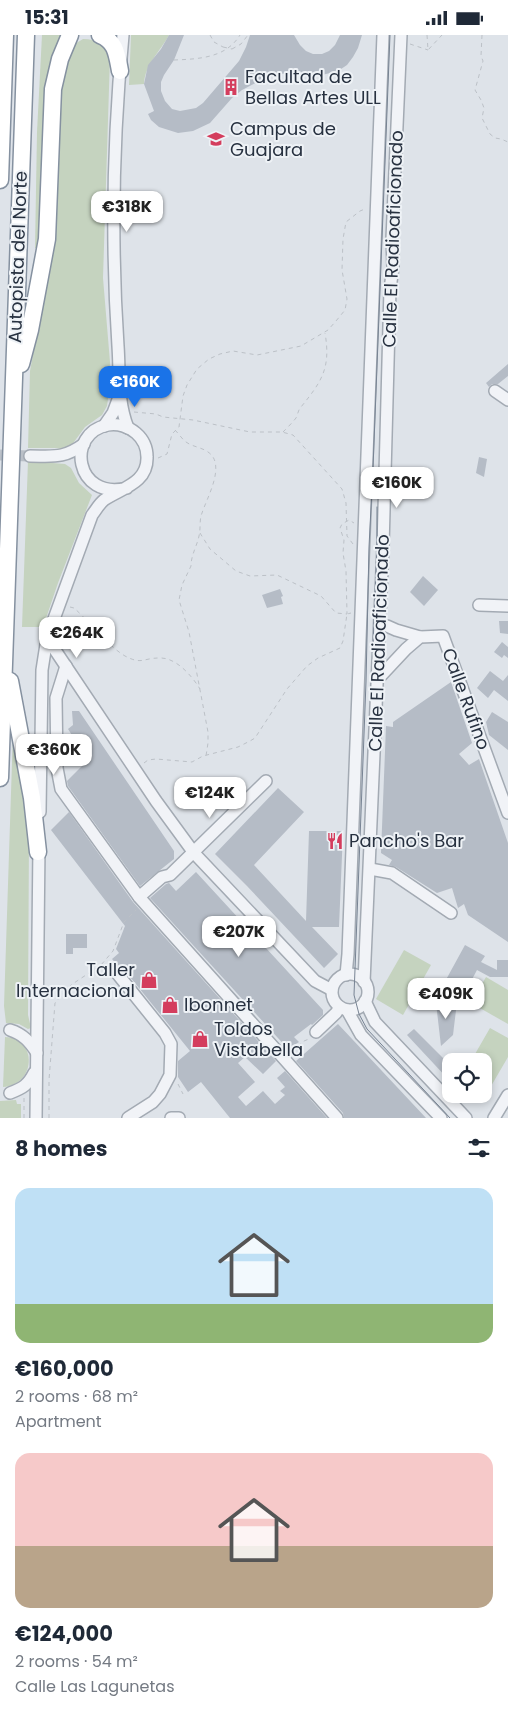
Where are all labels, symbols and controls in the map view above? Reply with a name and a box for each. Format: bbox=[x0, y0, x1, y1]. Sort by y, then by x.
text: 15:31 bbox=[25, 4, 69, 31]
place label: Facultad de Bellas Artes ULL bbox=[245, 64, 381, 110]
building icon: Facultad de Bellas Artes ULL bbox=[221, 77, 241, 97]
place label: Campus de Guajara bbox=[230, 116, 336, 162]
school or university icon: Campus de Guajara bbox=[206, 129, 226, 149]
street label: Calle El Radioaficionado bbox=[376, 130, 409, 348]
street label: Autopista del Norte bbox=[2, 170, 33, 344]
pin: €318K bbox=[92, 191, 162, 233]
text: €318K bbox=[102, 195, 152, 218]
pin: €160K bbox=[100, 365, 170, 408]
text: €160K bbox=[110, 370, 160, 393]
pin: €160K bbox=[362, 467, 432, 509]
text: €160K bbox=[372, 471, 422, 494]
street label: Calle El Radioaficionado bbox=[362, 534, 395, 752]
pin: €264K bbox=[42, 617, 112, 659]
text: €264K bbox=[50, 621, 104, 644]
street label: Calle Rufino bbox=[436, 644, 496, 753]
pin: €360K bbox=[19, 733, 89, 776]
text: €360K bbox=[27, 738, 81, 761]
pin: €124K bbox=[175, 777, 245, 819]
text: €124K bbox=[185, 781, 235, 804]
place label: Pancho's Bar bbox=[349, 828, 464, 853]
restaurant icon: Pancho's Bar bbox=[325, 831, 345, 851]
pin: €207K bbox=[204, 915, 274, 958]
text: €207K bbox=[213, 920, 265, 943]
place label: Taller Internacional bbox=[16, 957, 135, 1003]
shop icon: Taller Internacional bbox=[139, 970, 159, 990]
pin: €409K bbox=[411, 977, 481, 1020]
text: €409K bbox=[419, 982, 474, 1005]
place label: Ibonnet bbox=[184, 992, 253, 1017]
shop icon: Ibonnet bbox=[160, 995, 180, 1015]
place label: Toldos Vistabella bbox=[214, 1016, 303, 1062]
shop icon: Toldos Vistabella bbox=[190, 1029, 210, 1049]
map controls bbox=[442, 1053, 492, 1103]
button: locate bbox=[442, 1053, 492, 1103]
text: 8 homes bbox=[15, 1134, 107, 1163]
icon: filters bbox=[465, 1134, 493, 1162]
icon: home bbox=[209, 1220, 299, 1310]
text: €160,000 bbox=[15, 1354, 114, 1383]
text: 2 rooms · 68 m² bbox=[15, 1385, 138, 1408]
text: Apartment bbox=[15, 1410, 102, 1433]
icon: home bbox=[209, 1485, 299, 1575]
text: €124,000 bbox=[15, 1619, 113, 1648]
text: 2 rooms · 54 m² bbox=[15, 1650, 138, 1673]
text: Calle Las Lagunetas bbox=[15, 1675, 175, 1698]

